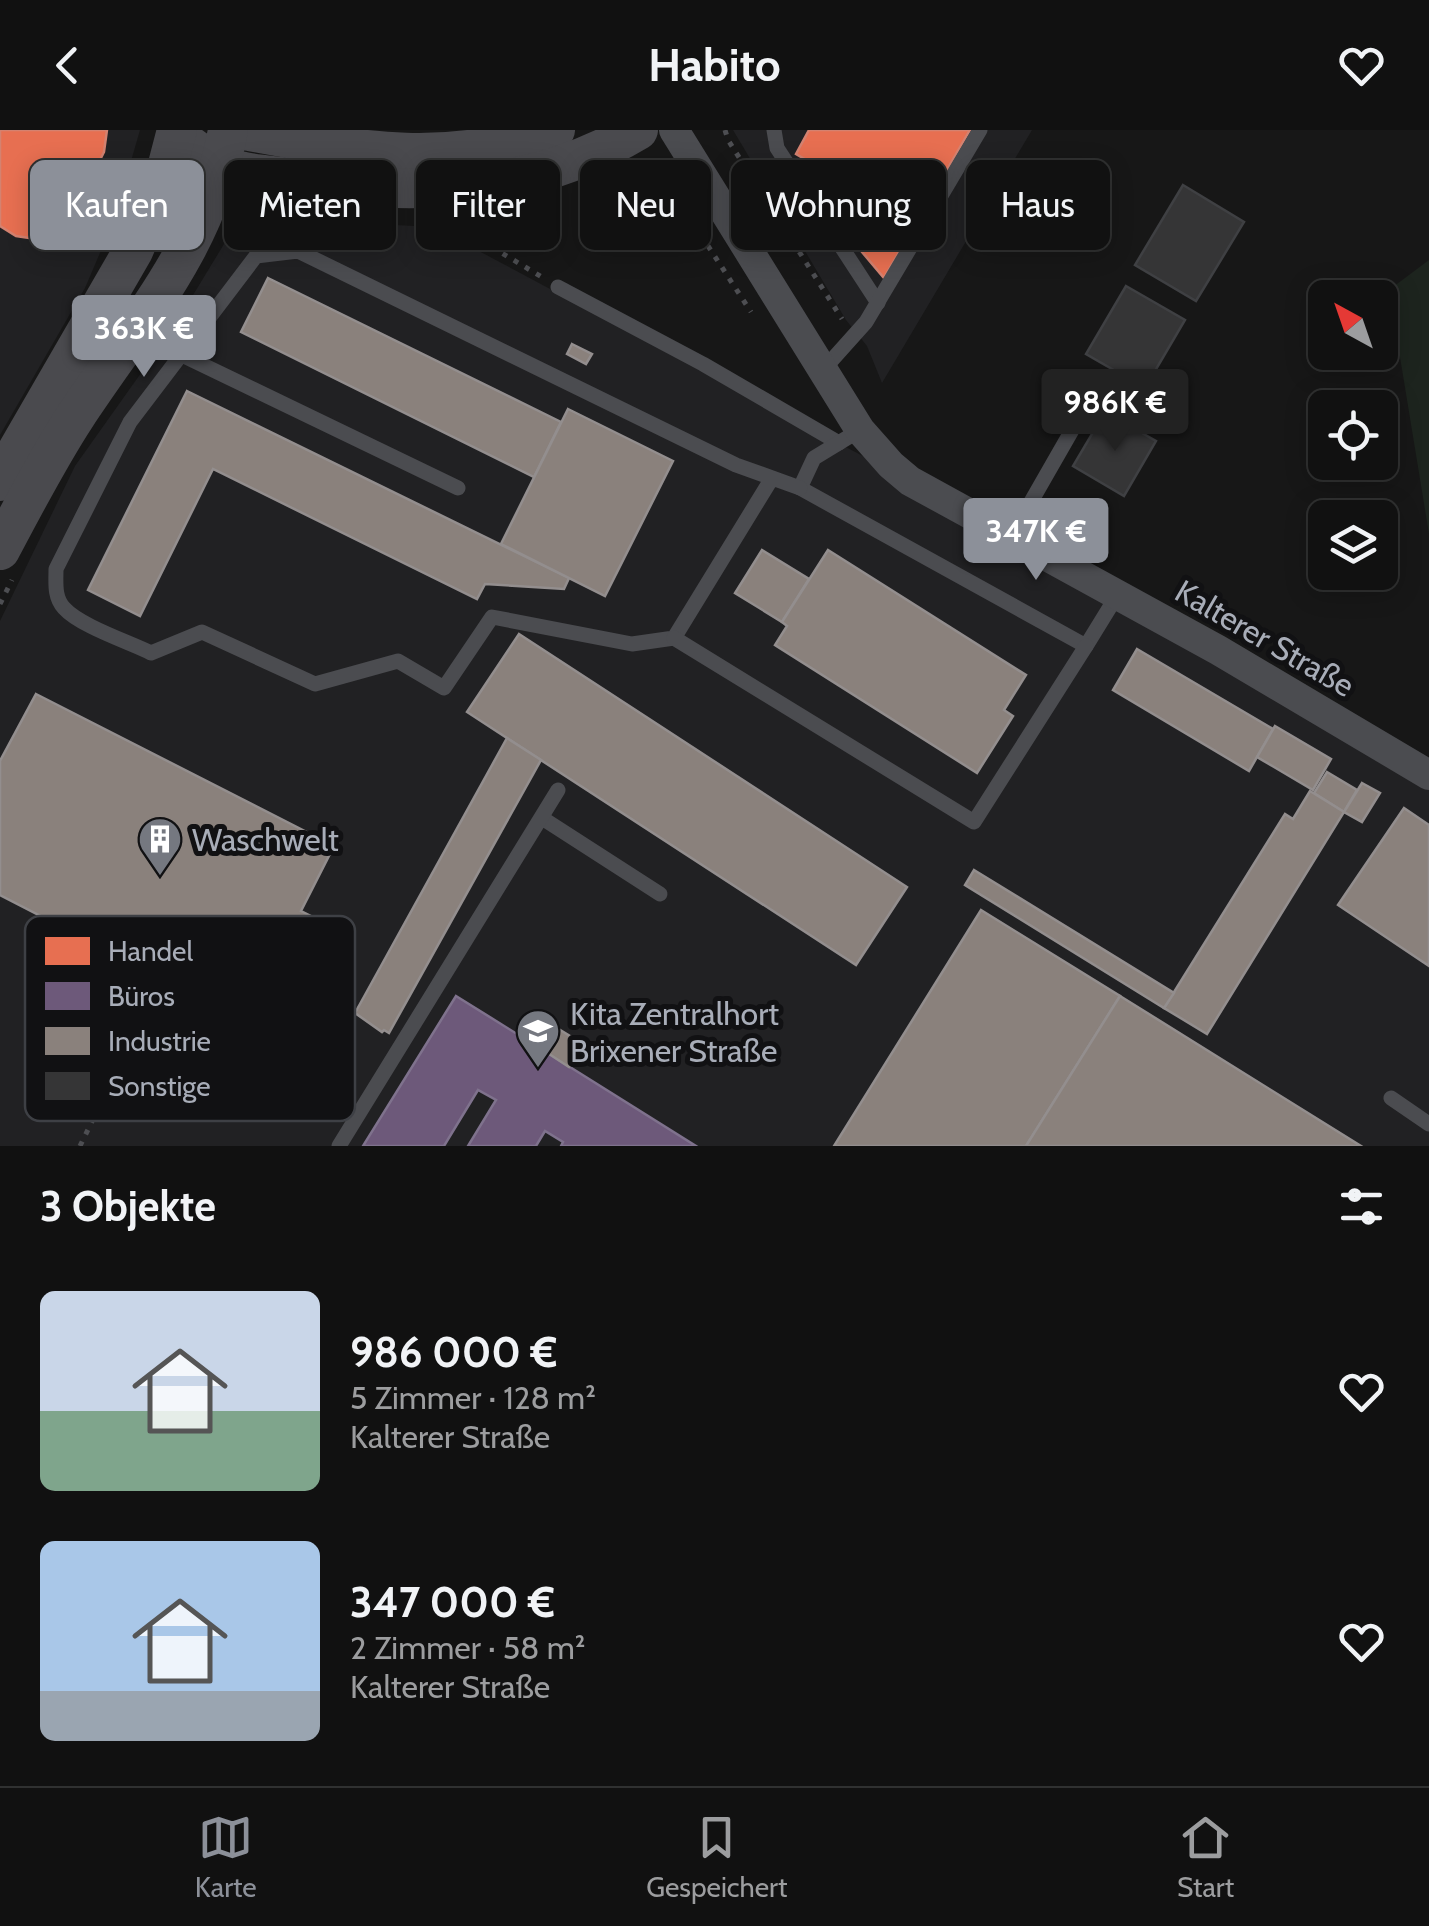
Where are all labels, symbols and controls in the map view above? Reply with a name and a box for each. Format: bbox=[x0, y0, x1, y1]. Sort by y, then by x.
icon: back bbox=[40, 38, 95, 93]
text: Habito bbox=[648, 38, 781, 92]
icon: heart bbox=[1334, 38, 1389, 93]
chip: Kaufen bbox=[30, 160, 204, 250]
chip: Mieten bbox=[224, 160, 396, 250]
chip: Filter bbox=[416, 160, 560, 250]
chip: Neu bbox=[580, 160, 711, 250]
chip: Wohnung bbox=[731, 160, 946, 250]
chip: Haus bbox=[966, 160, 1110, 250]
north arrow bbox=[1308, 280, 1398, 370]
map controls bbox=[1308, 280, 1398, 590]
pin: 363K € bbox=[63, 295, 225, 380]
text: 363K € bbox=[94, 308, 194, 347]
pin: 986K € bbox=[1034, 369, 1196, 454]
text: 986K € bbox=[1063, 382, 1167, 421]
button: locate bbox=[1308, 390, 1398, 480]
pin: 347K € bbox=[955, 498, 1117, 583]
button: layers bbox=[1308, 500, 1398, 590]
text: 347K € bbox=[985, 511, 1087, 550]
street label: Kalterer Straße bbox=[1169, 571, 1361, 705]
building icon: Waschwelt bbox=[137, 816, 183, 877]
place label: Waschwelt bbox=[192, 820, 339, 859]
legend bbox=[25, 916, 355, 1121]
text: Handel bbox=[108, 934, 193, 968]
text: Büros bbox=[108, 979, 175, 1013]
place label: Kita Zentralhort Brixener Straße bbox=[570, 994, 779, 1070]
school or university icon: Kita Zentralhort Brixener Straße bbox=[515, 1008, 561, 1069]
text: Industrie bbox=[108, 1024, 211, 1058]
text: Sonstige bbox=[108, 1069, 211, 1103]
icon: filters bbox=[1334, 1179, 1389, 1234]
text: 3 Objekte bbox=[40, 1180, 216, 1232]
text: 986 000 € bbox=[350, 1326, 557, 1378]
icon: home bbox=[120, 1331, 240, 1451]
icon: heart bbox=[1334, 1364, 1389, 1419]
text: 5 Zimmer · 128 m² bbox=[350, 1378, 596, 1417]
text: Kalterer Straße bbox=[350, 1417, 550, 1456]
text: 347 000 € bbox=[350, 1576, 555, 1628]
icon: home bbox=[120, 1581, 240, 1701]
icon: heart bbox=[1334, 1614, 1389, 1669]
text: 2 Zimmer · 58 m² bbox=[350, 1628, 585, 1667]
text: Kalterer Straße bbox=[350, 1667, 550, 1706]
tab: Karte bbox=[195, 1810, 257, 1904]
tab: Gespeichert bbox=[646, 1810, 787, 1904]
tab: Start bbox=[1177, 1810, 1234, 1904]

